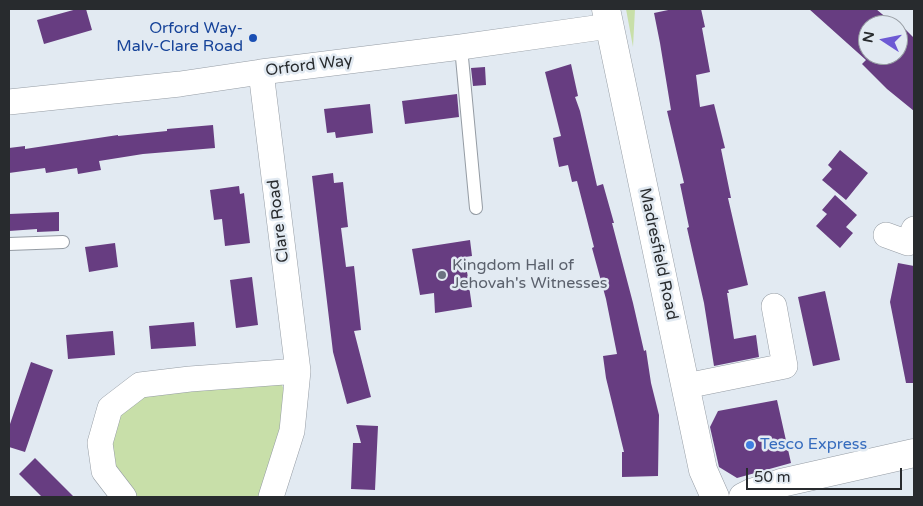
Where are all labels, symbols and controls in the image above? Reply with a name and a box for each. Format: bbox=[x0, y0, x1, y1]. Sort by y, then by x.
north arrow bbox=[858, 15, 908, 65]
place label: Orford Way- Malv-Clare Road bbox=[116, 19, 243, 57]
text: N bbox=[859, 30, 878, 44]
marker: Orford Way- Malv-Clare Road bbox=[247, 32, 259, 44]
street label: Orford Way bbox=[264, 51, 354, 81]
street label: Clare Road bbox=[264, 178, 294, 264]
street label: Madresfield Road bbox=[635, 186, 681, 322]
place label: Kingdom Hall of Jehovah's Witnesses bbox=[452, 256, 607, 294]
marker: Kingdom Hall of Jehovah's Witnesses bbox=[436, 269, 448, 281]
place label: Tesco Express bbox=[760, 435, 867, 455]
marker: Tesco Express bbox=[744, 439, 756, 451]
scale bar bbox=[748, 458, 904, 490]
text: 50 m bbox=[754, 468, 791, 486]

